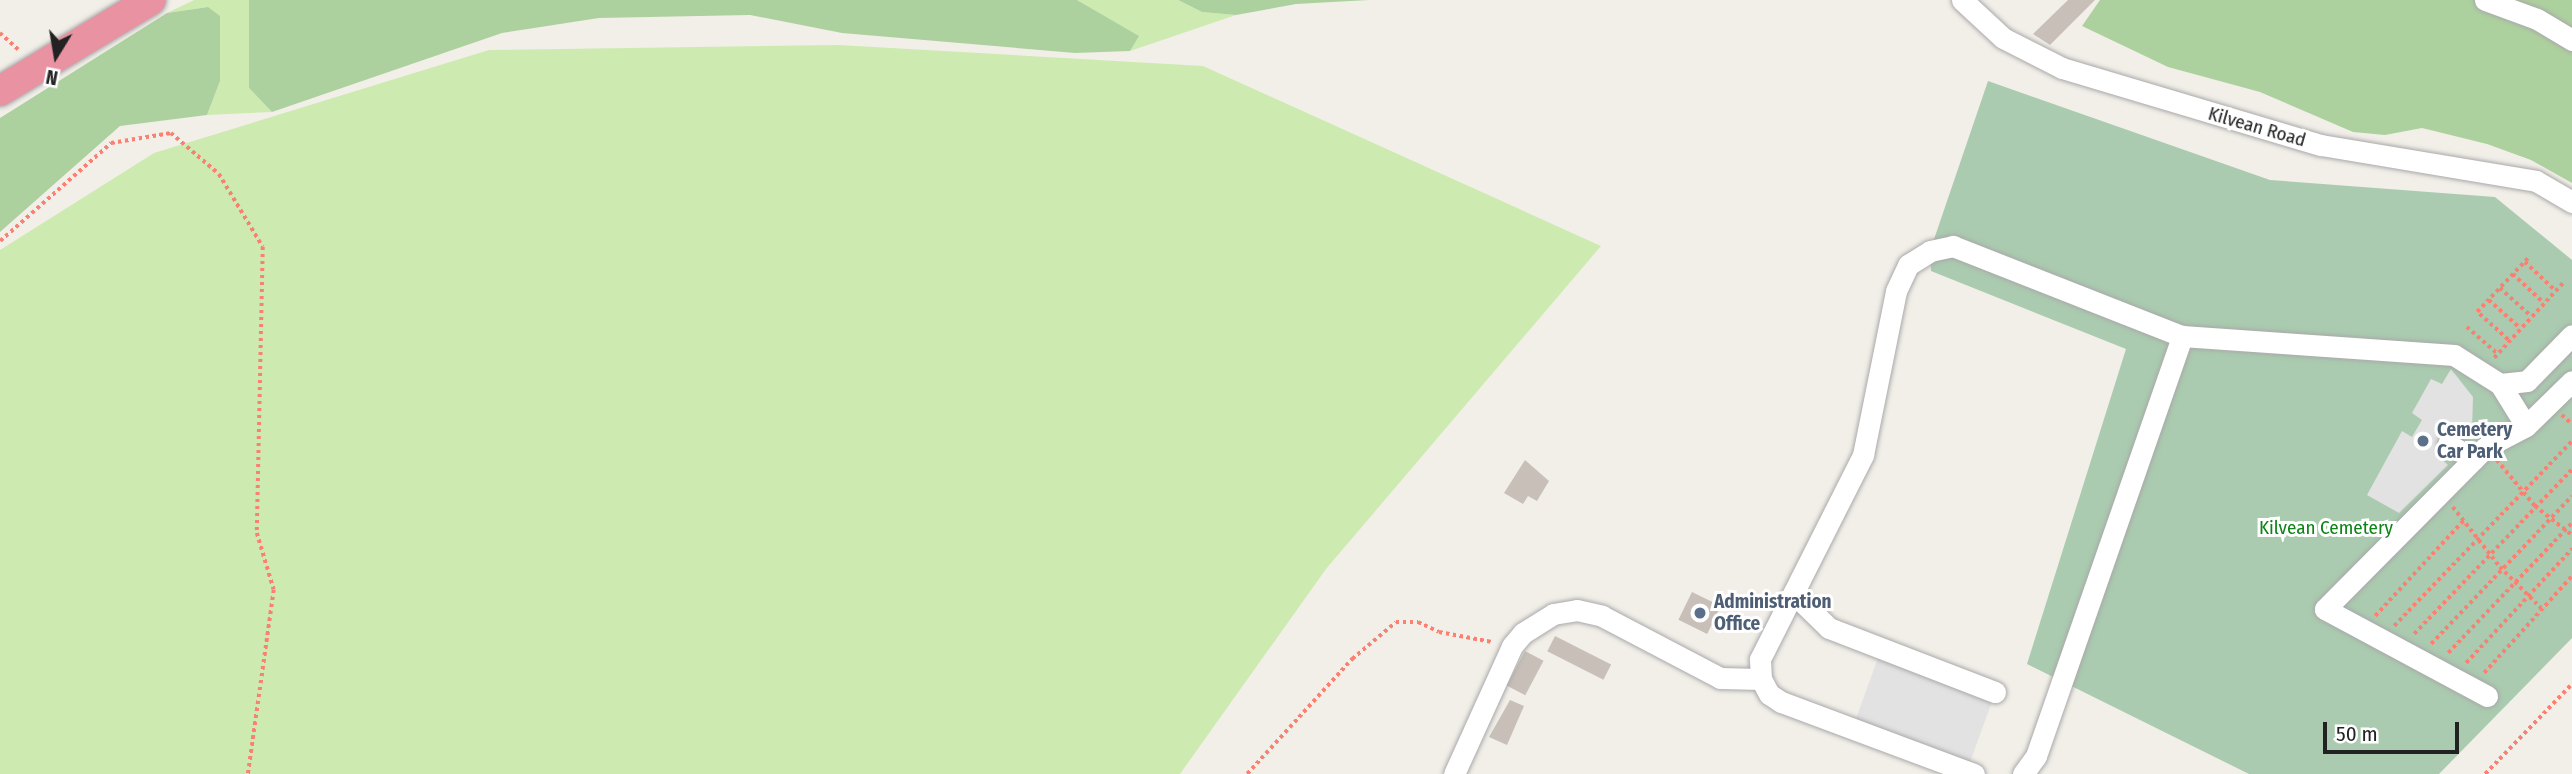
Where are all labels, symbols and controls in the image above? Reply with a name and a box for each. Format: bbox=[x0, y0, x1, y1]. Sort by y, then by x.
north arrow bbox=[21, 21, 91, 91]
text: N bbox=[44, 65, 60, 89]
street label: Kilvean Road bbox=[2206, 102, 2308, 152]
place label: Cemetery Car Park bbox=[2437, 419, 2512, 463]
marker: Cemetery Car Park bbox=[2415, 433, 2431, 449]
park label: Kilvean Cemetery bbox=[2259, 517, 2393, 539]
place label: Administration Office bbox=[1714, 591, 1832, 635]
marker: Administration Office bbox=[1692, 605, 1708, 621]
scale bar bbox=[2327, 708, 2464, 752]
text: 50 m bbox=[2336, 721, 2378, 747]

